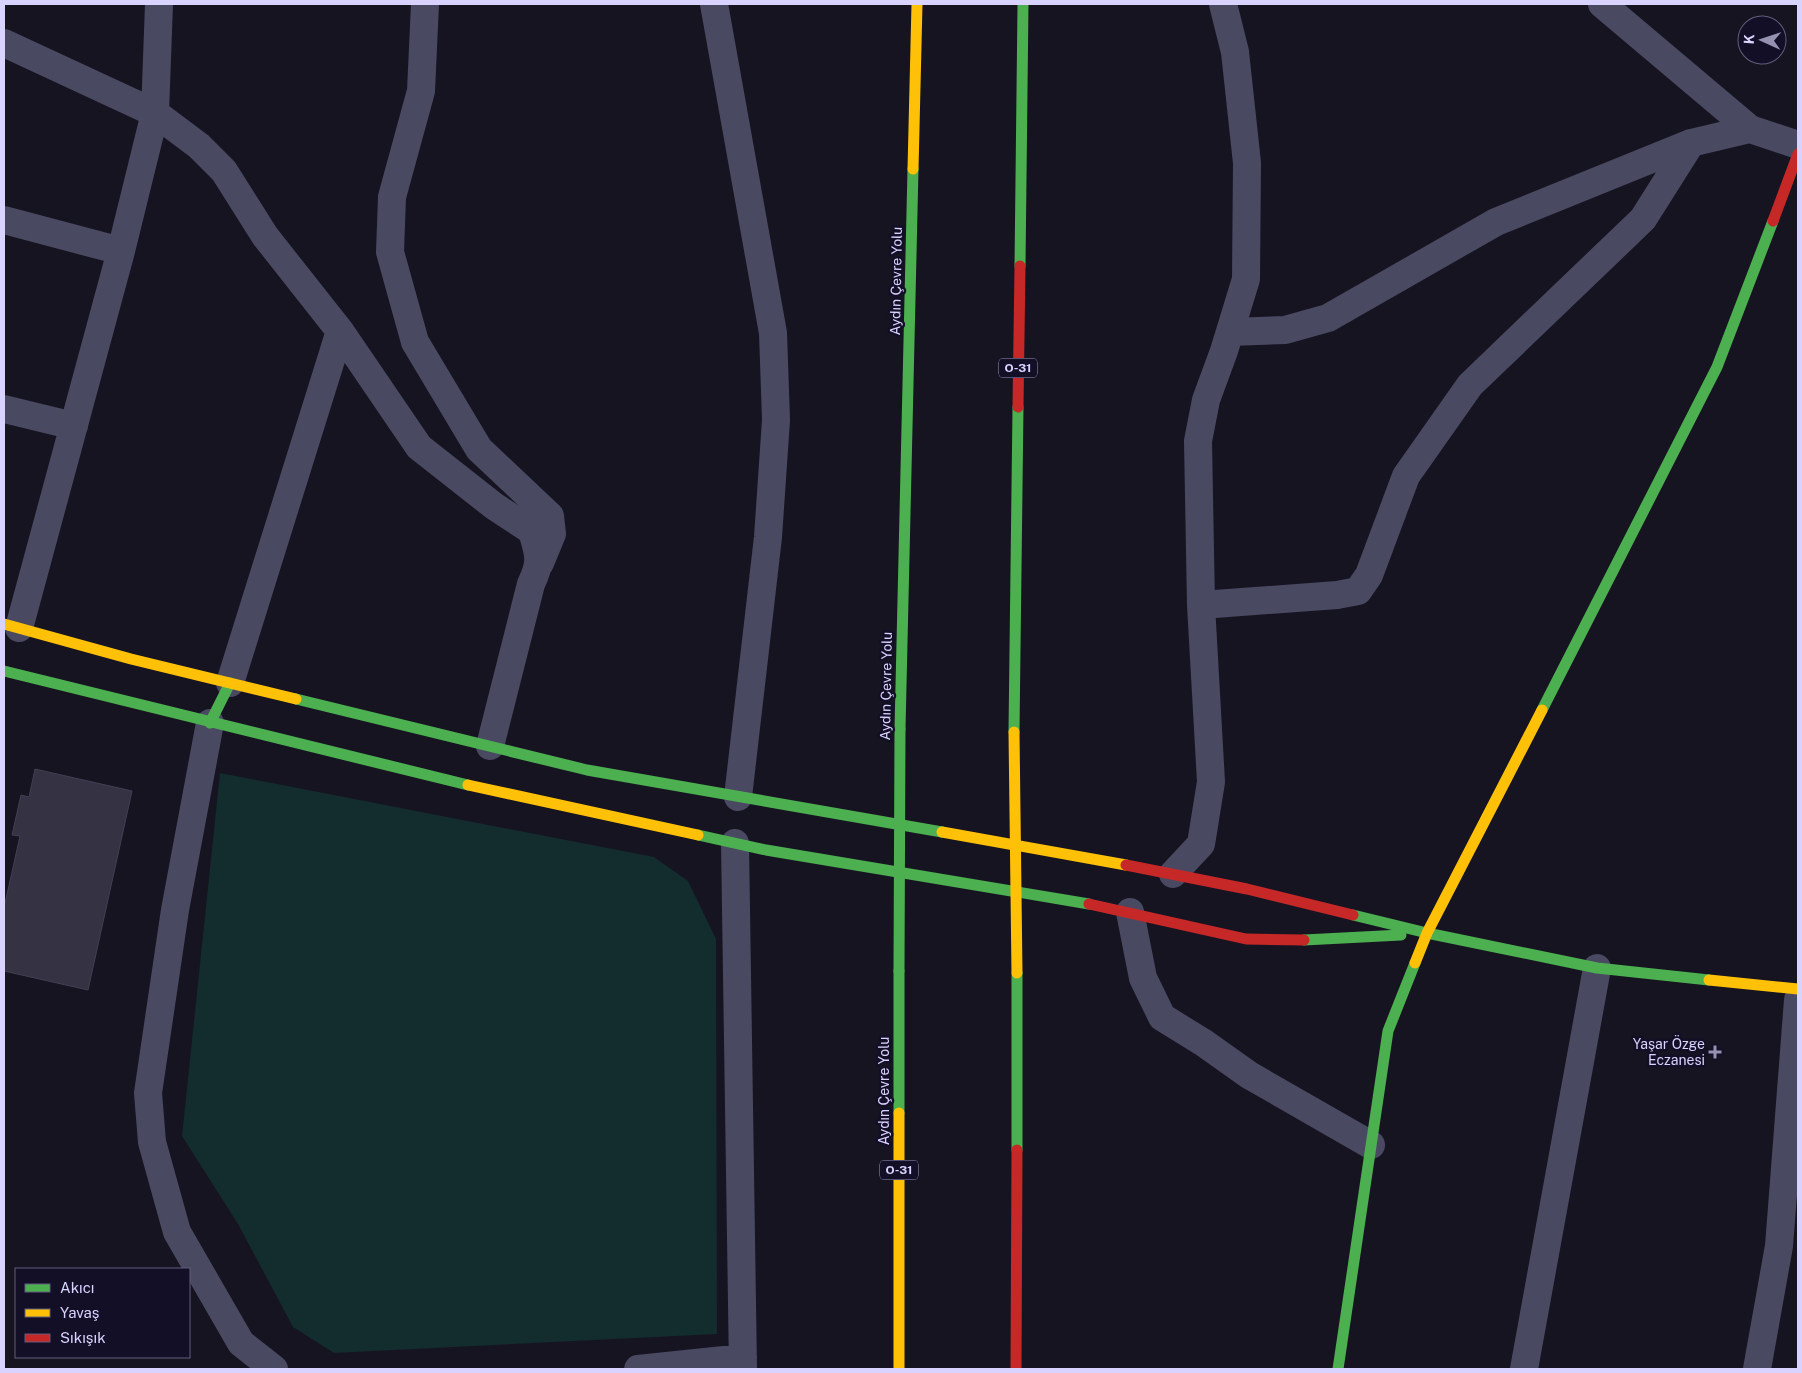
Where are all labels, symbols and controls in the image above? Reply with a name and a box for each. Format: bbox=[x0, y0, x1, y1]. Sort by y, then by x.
north arrow bbox=[1737, 15, 1787, 65]
text: K bbox=[1741, 34, 1757, 45]
street label: Aydın Çevre Yolu bbox=[887, 227, 905, 335]
road number: O-31 bbox=[999, 358, 1037, 378]
street label: Aydın Çevre Yolu bbox=[877, 632, 895, 740]
place label: Yaşar Özge Eczanesi bbox=[1633, 1034, 1705, 1068]
street label: Aydın Çevre Yolu bbox=[876, 1037, 892, 1145]
marker: Yaşar Özge Eczanesi bbox=[1709, 1046, 1721, 1058]
road number: O-31 bbox=[880, 1160, 918, 1180]
legend bbox=[15, 1268, 190, 1358]
text: Akıcı bbox=[60, 1279, 94, 1296]
text: Yavaş bbox=[60, 1304, 99, 1321]
text: Sıkışık bbox=[60, 1329, 106, 1346]

